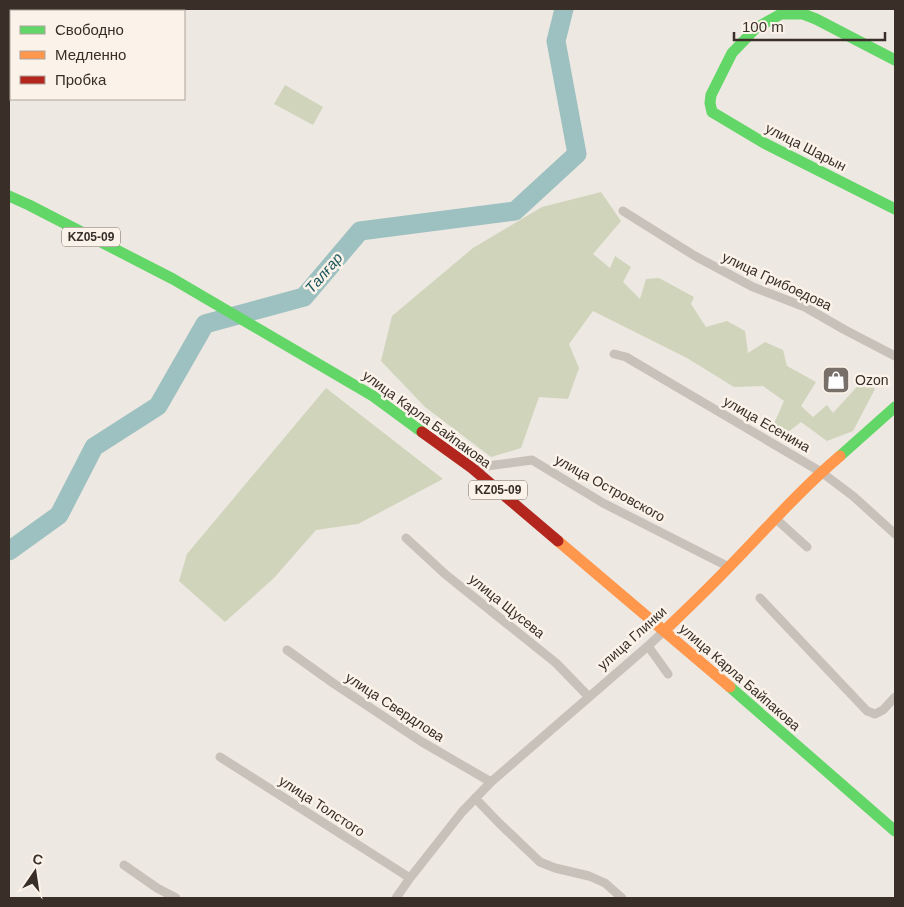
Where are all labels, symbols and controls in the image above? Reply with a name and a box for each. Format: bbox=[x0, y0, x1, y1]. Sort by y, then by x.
legend bbox=[10, 10, 185, 100]
scale bar bbox=[734, 10, 885, 42]
text: 100 m bbox=[742, 18, 784, 35]
text: Свободно bbox=[55, 21, 124, 38]
text: Медленно bbox=[55, 46, 126, 63]
text: Пробка bbox=[55, 71, 107, 88]
street label: улица Шарын bbox=[763, 120, 849, 174]
road number: KZ05-09 bbox=[62, 228, 120, 246]
water label: Талғар bbox=[302, 249, 346, 296]
street label: улица Грибоедова bbox=[720, 249, 835, 314]
shop icon: Ozon bbox=[821, 365, 851, 395]
street label: улица Карла Байпакова bbox=[360, 367, 494, 471]
place label: Ozon bbox=[855, 372, 888, 388]
street label: улица Есенина bbox=[721, 393, 813, 455]
street label: улица Островского bbox=[552, 451, 668, 525]
road number: KZ05-09 bbox=[469, 480, 527, 500]
street label: улица Щусева bbox=[466, 571, 548, 641]
street label: улица Глинки bbox=[594, 603, 670, 673]
street label: улица Карла Байпакова bbox=[676, 620, 804, 734]
street label: улица Свердлова bbox=[343, 669, 447, 745]
street label: улица Толстого bbox=[276, 772, 368, 840]
north arrow bbox=[10, 847, 60, 897]
text: С bbox=[31, 850, 45, 868]

